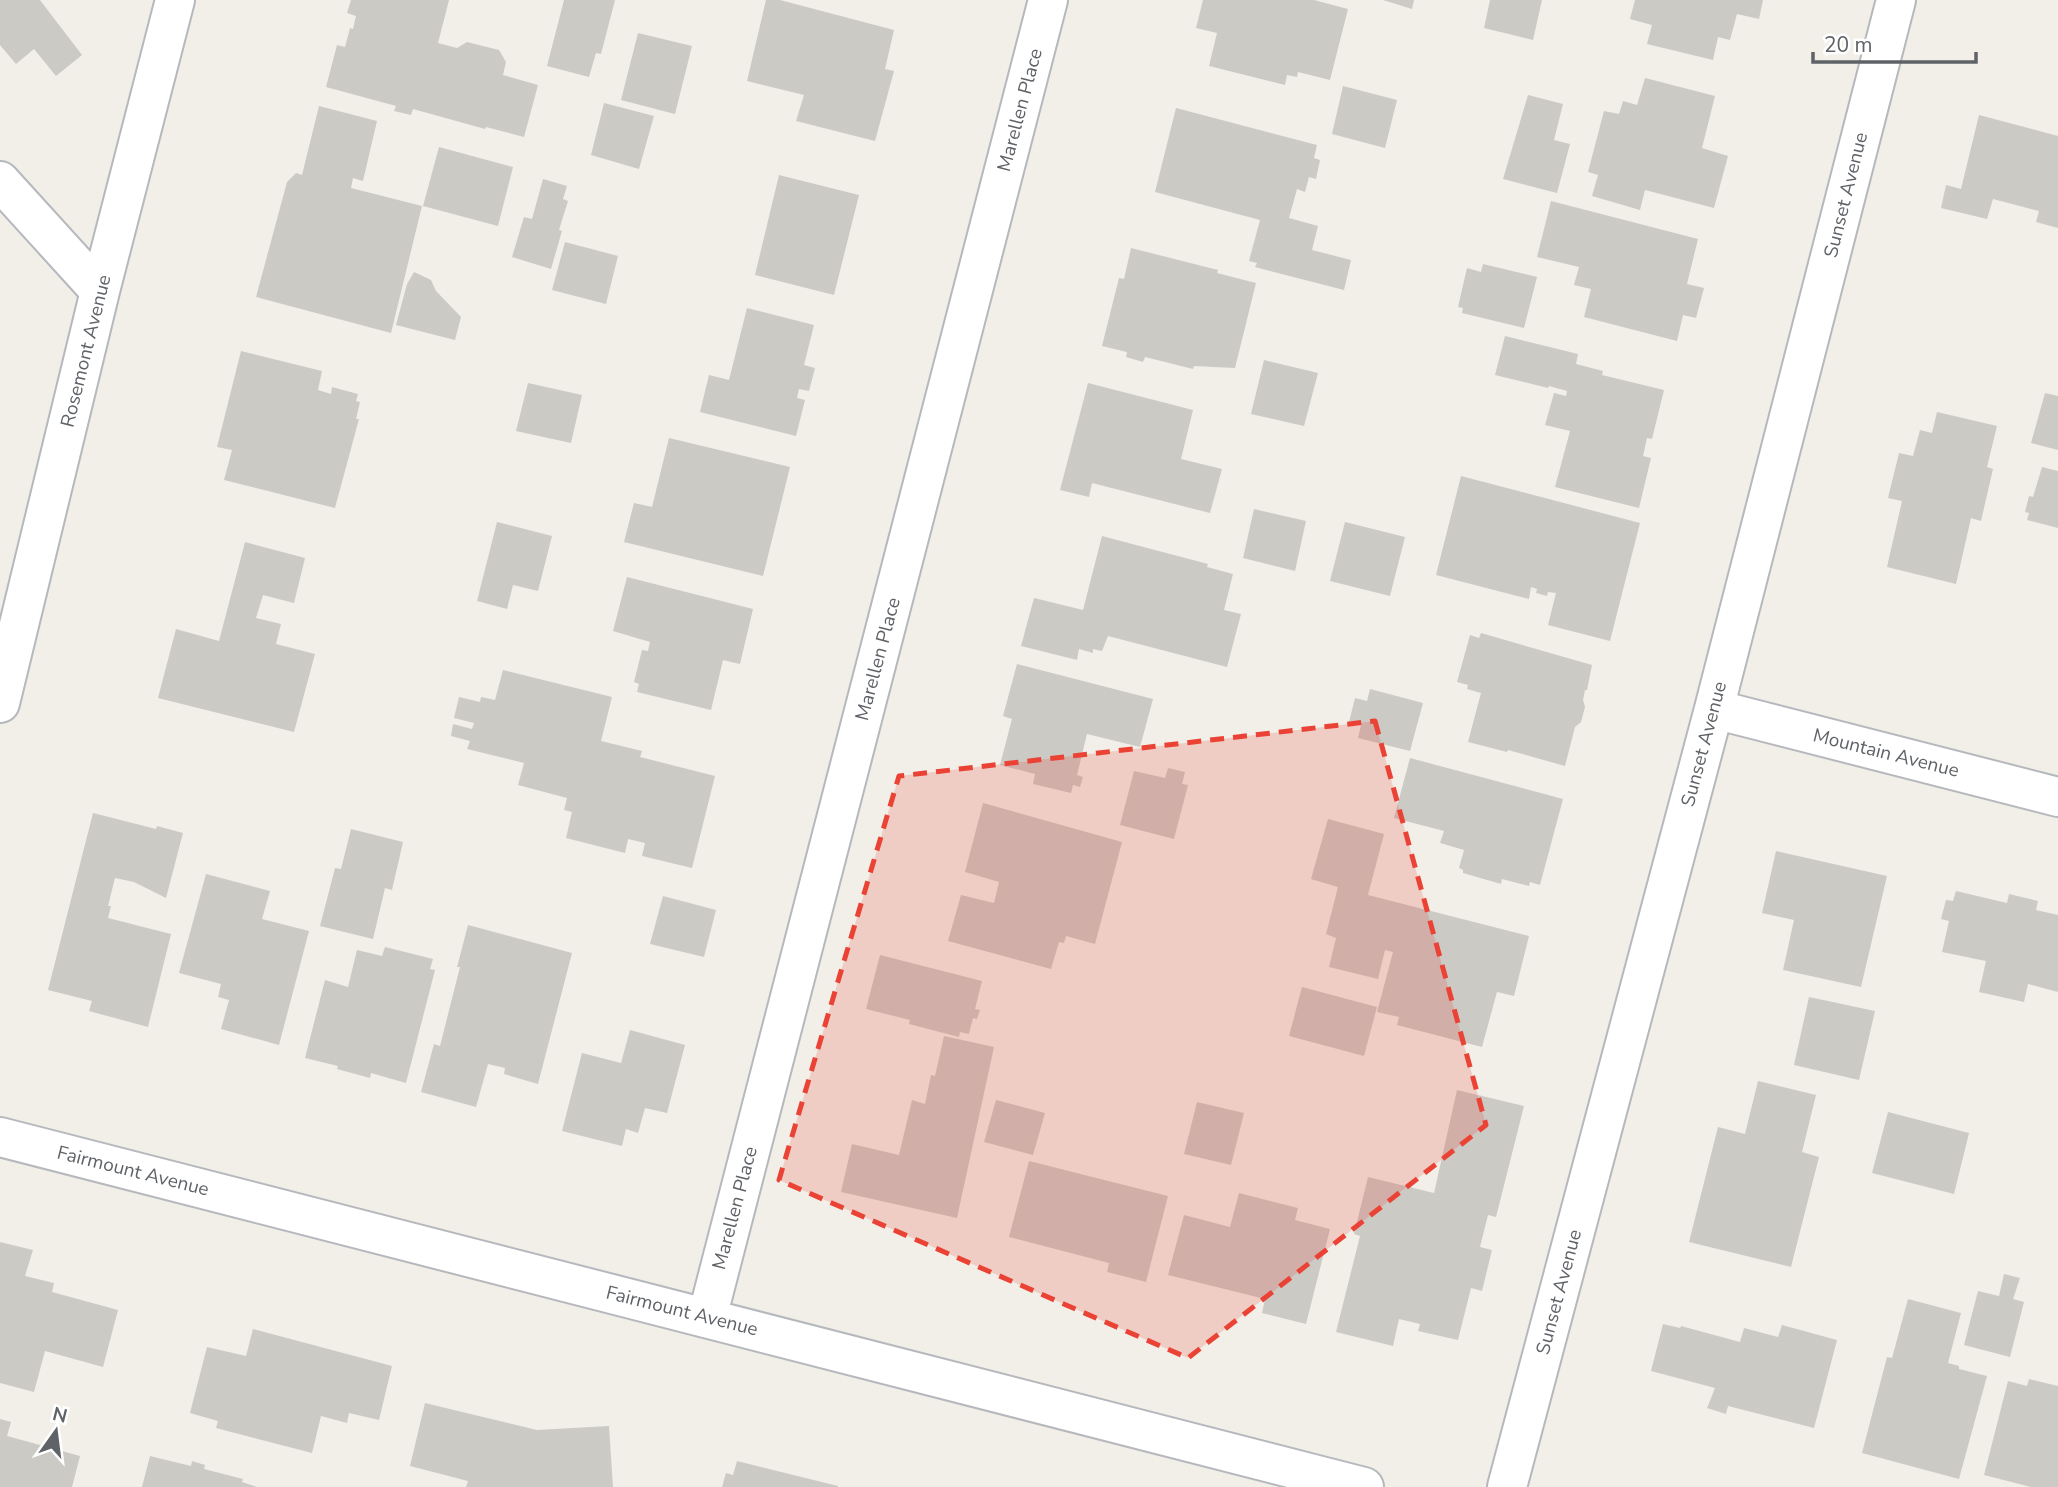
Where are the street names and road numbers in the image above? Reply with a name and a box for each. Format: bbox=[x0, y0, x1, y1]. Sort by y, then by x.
street label: Marellen Place bbox=[991, 46, 1049, 174]
street label: Sunset Avenue bbox=[1818, 129, 1874, 261]
street label: Rosemont Avenue bbox=[55, 272, 117, 430]
street label: Marellen Place bbox=[849, 595, 907, 723]
street label: Sunset Avenue bbox=[1675, 679, 1733, 809]
street label: Mountain Avenue bbox=[1810, 722, 1962, 784]
street label: Fairmount Avenue bbox=[54, 1140, 212, 1202]
street label: Marellen Place bbox=[706, 1144, 764, 1272]
street label: Sunset Avenue bbox=[1530, 1227, 1588, 1357]
street label: Fairmount Avenue bbox=[603, 1280, 761, 1342]

